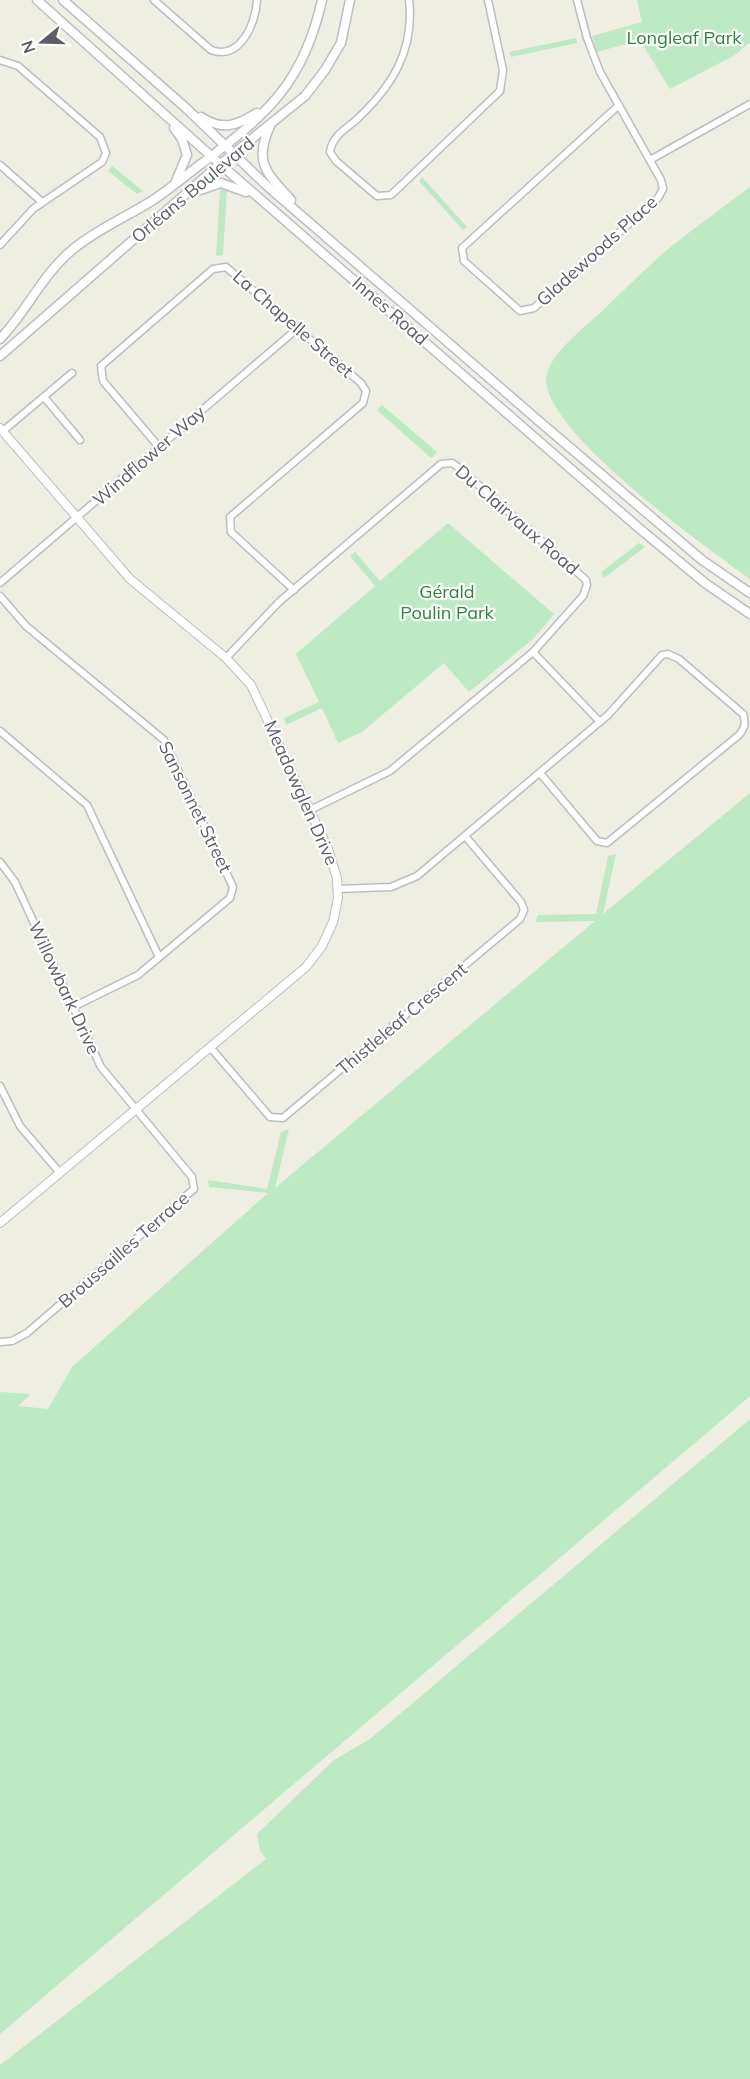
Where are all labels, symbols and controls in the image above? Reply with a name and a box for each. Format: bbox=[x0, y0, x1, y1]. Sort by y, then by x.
north arrow bbox=[12, 12, 72, 72]
park label: Longleaf Park bbox=[627, 26, 742, 49]
text: N bbox=[16, 38, 39, 56]
street label: Orléans Boulevard bbox=[126, 131, 259, 248]
street label: Gladewoods Place bbox=[532, 190, 662, 311]
street label: La Chapelle Street bbox=[228, 265, 358, 382]
street label: Innes Road bbox=[348, 271, 433, 350]
street label: Windflower Way bbox=[88, 400, 210, 511]
street label: Du Clairvaux Road bbox=[451, 460, 584, 580]
park label: Gérald Poulin Park bbox=[400, 580, 495, 624]
street label: Meadowglen Drive bbox=[259, 717, 344, 869]
street label: Sansonnet Street bbox=[154, 737, 237, 876]
street label: Willowbark Drive bbox=[24, 918, 105, 1058]
street label: Thistleleaf Crescent bbox=[332, 957, 472, 1080]
street label: Broussailles Terrace bbox=[54, 1187, 194, 1313]

